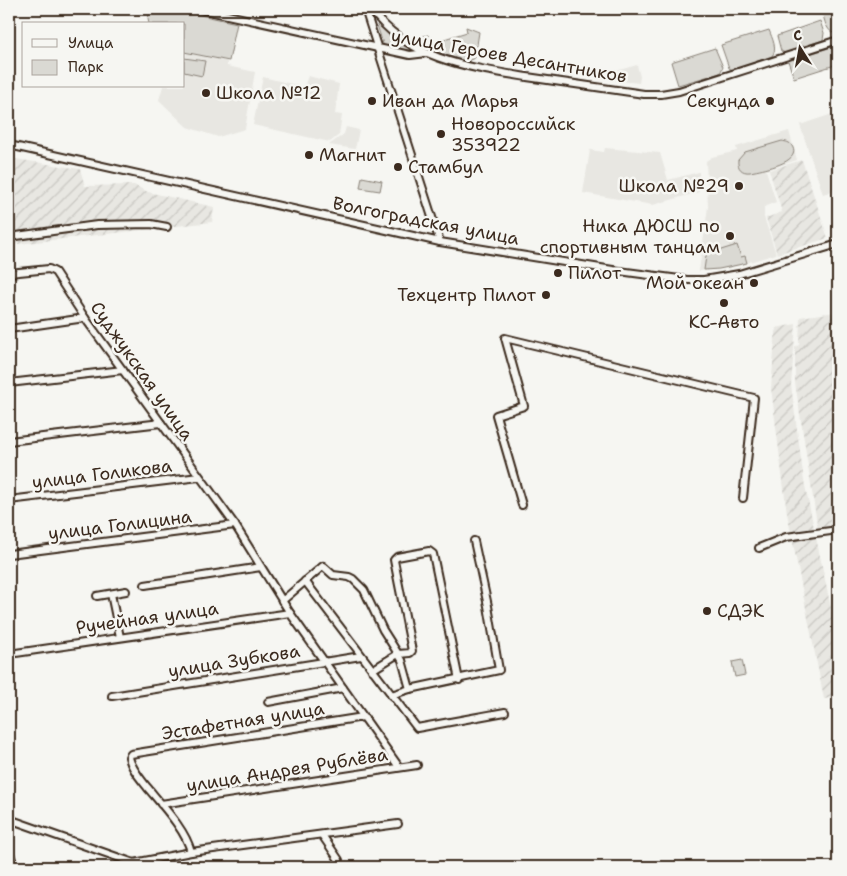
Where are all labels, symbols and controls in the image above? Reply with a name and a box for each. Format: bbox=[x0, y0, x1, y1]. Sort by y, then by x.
legend bbox=[22, 22, 185, 88]
north arrow bbox=[774, 22, 824, 72]
street label: улица Героев Десантников bbox=[389, 23, 629, 89]
text: С bbox=[792, 26, 803, 45]
text: Улица bbox=[68, 33, 114, 53]
text: Парк bbox=[68, 57, 104, 77]
place label: Школа №12 bbox=[216, 81, 321, 105]
marker: Школа №12 bbox=[200, 87, 212, 99]
place label: Иван да Марья bbox=[382, 89, 519, 113]
place label: Секунда bbox=[686, 89, 760, 113]
marker: Иван да Марья bbox=[366, 95, 378, 107]
marker: Секунда bbox=[764, 95, 776, 107]
place label: Новороссийск 353922 bbox=[451, 112, 576, 157]
marker: Новороссийск 353922 bbox=[435, 128, 447, 140]
place label: Магнит bbox=[319, 143, 387, 167]
marker: Магнит bbox=[303, 149, 315, 161]
place label: Стамбул bbox=[408, 155, 483, 179]
marker: Стамбул bbox=[392, 161, 404, 173]
place label: Школа №29 bbox=[619, 174, 729, 198]
marker: Школа №29 bbox=[733, 180, 745, 192]
street label: Волгоградская улица bbox=[331, 191, 521, 251]
place label: Ника ДЮСШ по спортивным танцам bbox=[540, 214, 720, 259]
marker: Ника ДЮСШ по спортивным танцам bbox=[724, 230, 736, 242]
place label: Пилот bbox=[568, 261, 622, 285]
marker: Пилот bbox=[552, 267, 564, 279]
place label: Мой океан bbox=[646, 271, 744, 295]
marker: Мой океан bbox=[748, 277, 760, 289]
place label: Техцентр Пилот bbox=[397, 283, 537, 307]
marker: Техцентр Пилот bbox=[540, 289, 552, 301]
street label: Суджукская улица bbox=[85, 297, 199, 445]
marker: КС-Авто bbox=[718, 297, 730, 309]
place label: КС-Авто bbox=[689, 310, 759, 334]
street label: улица Голикова bbox=[31, 454, 173, 494]
street label: улица Голицина bbox=[47, 504, 193, 546]
street label: Ручейная улица bbox=[74, 596, 220, 640]
place label: СДЭК bbox=[717, 599, 765, 623]
marker: СДЭК bbox=[701, 605, 713, 617]
street label: улица Зубкова bbox=[166, 639, 302, 683]
street label: Эстафетная улица bbox=[160, 696, 326, 746]
street label: улица Андрея Рублёва bbox=[185, 742, 389, 798]

